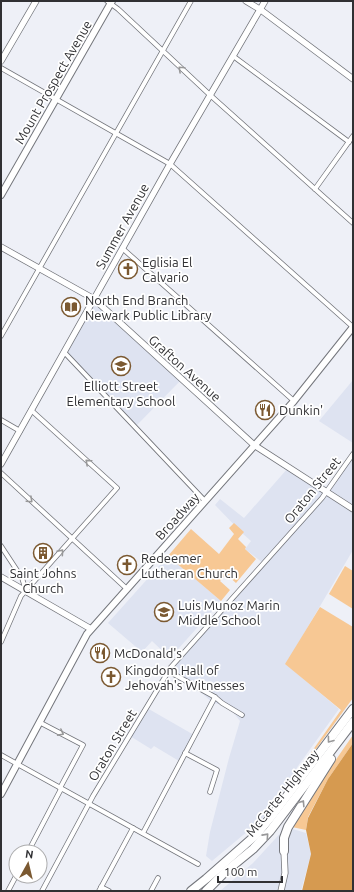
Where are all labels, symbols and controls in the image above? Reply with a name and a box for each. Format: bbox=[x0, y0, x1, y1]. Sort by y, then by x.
street label: Mount Prospect Avenue bbox=[12, 18, 94, 146]
one-way arrow bbox=[178, 66, 186, 74]
street label: Summer Avenue bbox=[93, 181, 151, 271]
place label: Eglisia El Calvario bbox=[142, 255, 193, 284]
church icon: Eglisia El Calvario bbox=[117, 258, 139, 280]
place label: North End Branch Newark Public Library bbox=[85, 293, 212, 322]
library icon: North End Branch Newark Public Library bbox=[60, 296, 82, 318]
street label: Grafton Avenue bbox=[146, 332, 224, 404]
school or university icon: Elliott Street Elementary School bbox=[110, 355, 132, 377]
place label: Elliott Street Elementary School bbox=[67, 379, 176, 408]
restaurant icon: Dunkin' bbox=[254, 399, 276, 421]
place label: Dunkin' bbox=[279, 403, 323, 417]
street label: Oraton Street bbox=[281, 454, 343, 526]
one-way arrow bbox=[86, 460, 93, 467]
street label: Broadway bbox=[152, 490, 202, 542]
one-way arrow bbox=[25, 495, 32, 502]
building icon: Saint Johns Church bbox=[32, 542, 54, 564]
one-way arrow bbox=[57, 549, 64, 557]
place label: Redeemer Lutheran Church bbox=[141, 551, 238, 580]
church icon: Redeemer Lutheran Church bbox=[116, 554, 138, 576]
place label: Saint Johns Church bbox=[10, 566, 77, 595]
place label: Luis Munoz Marin Middle School bbox=[178, 598, 280, 627]
school or university icon: Luis Munoz Marin Middle School bbox=[153, 601, 175, 623]
restaurant icon: McDonald's bbox=[89, 642, 111, 664]
place label: McDonald's bbox=[114, 646, 182, 660]
place label: Kingdom Hall of Jehovah's Witnesses bbox=[125, 663, 245, 692]
church icon: Kingdom Hall of Jehovah's Witnesses bbox=[100, 666, 122, 688]
street label: Oraton Street bbox=[85, 707, 139, 783]
one-way arrow bbox=[57, 728, 64, 736]
one-way arrow bbox=[327, 735, 334, 742]
street label: McCarter Highway bbox=[243, 747, 321, 839]
one-way arrow bbox=[298, 800, 305, 807]
one-way arrow bbox=[261, 833, 268, 840]
north arrow bbox=[8, 844, 48, 884]
text: N bbox=[24, 848, 34, 861]
scale bar bbox=[218, 858, 282, 884]
text: 100 m bbox=[224, 865, 257, 878]

